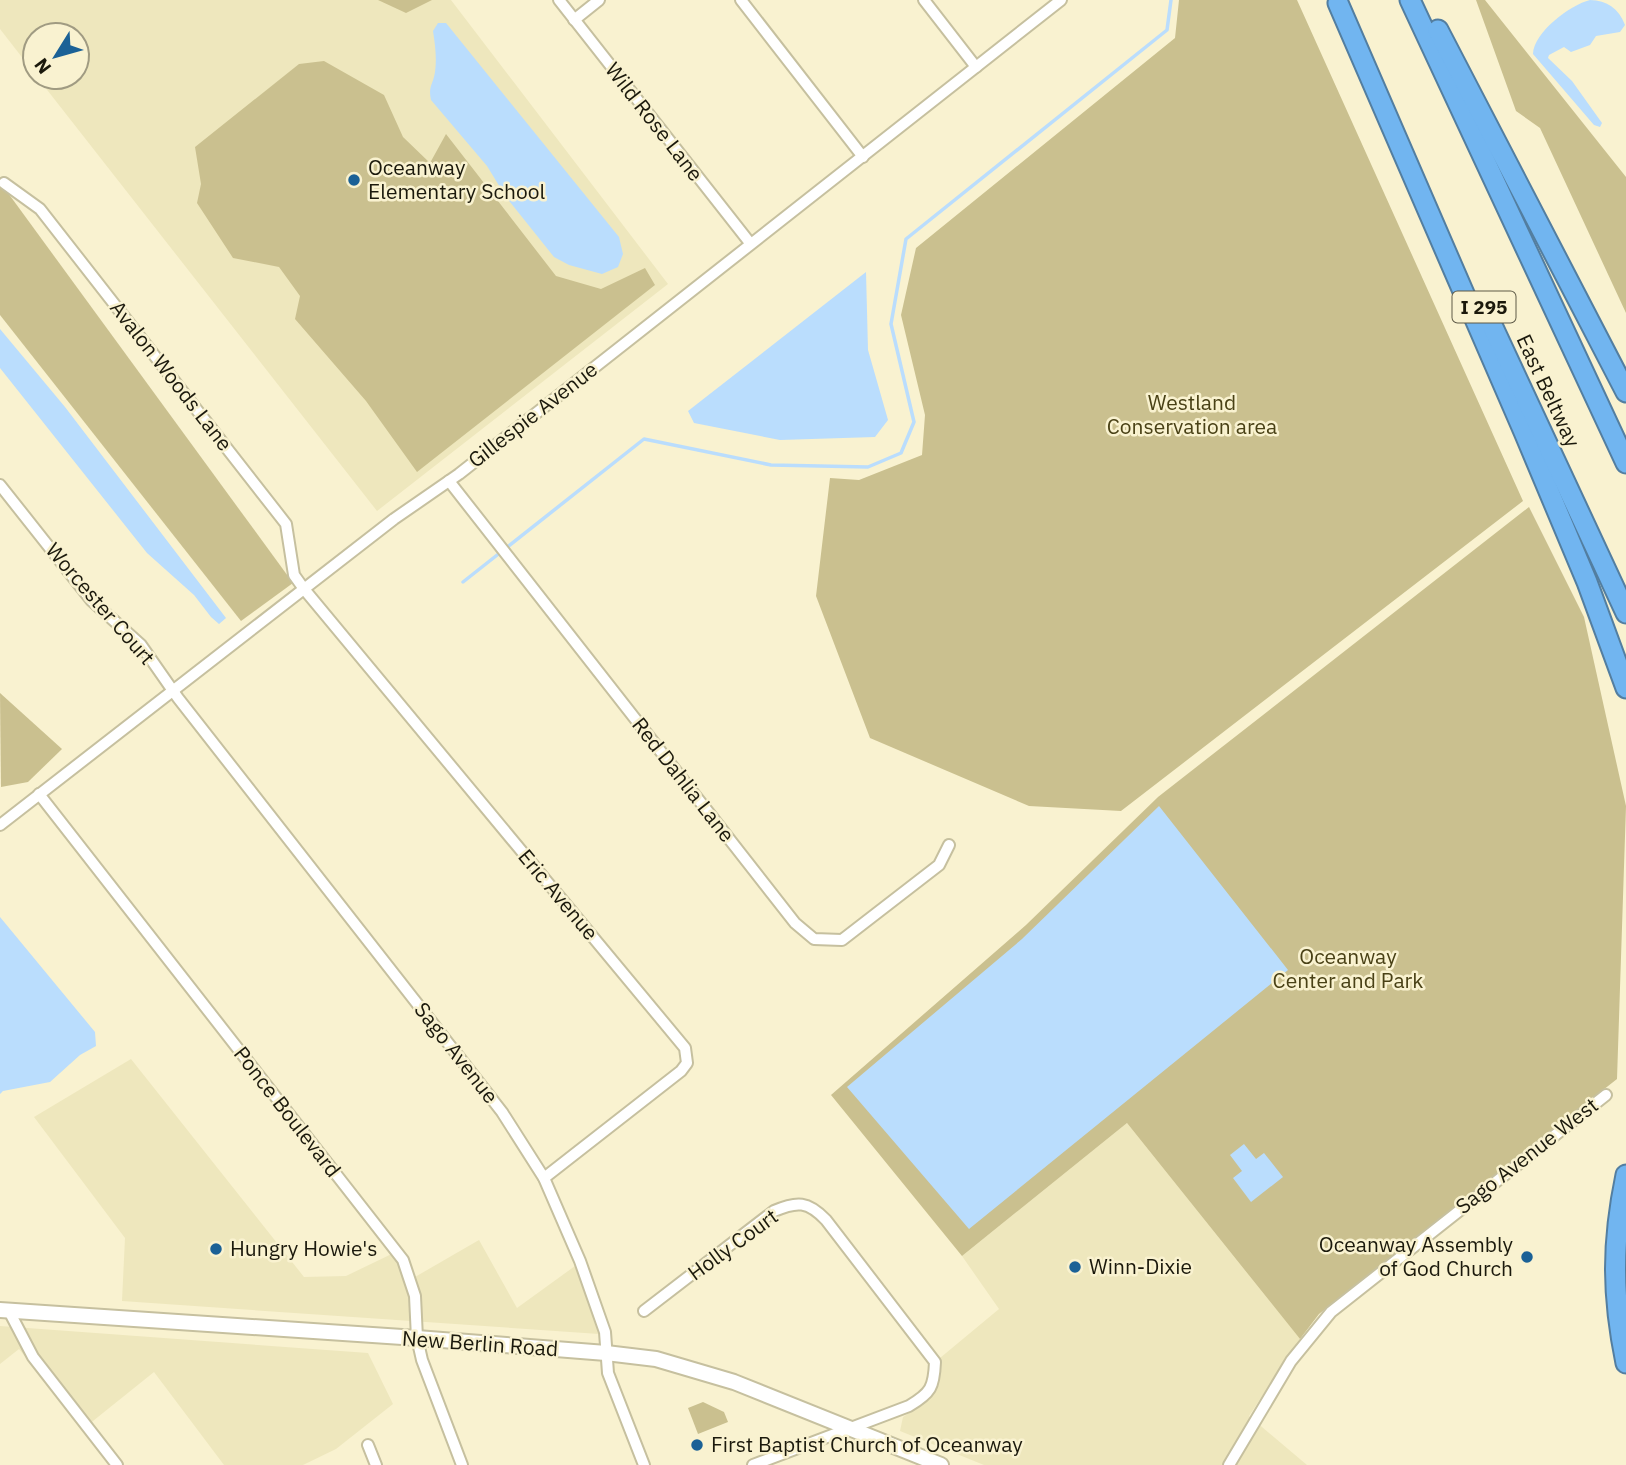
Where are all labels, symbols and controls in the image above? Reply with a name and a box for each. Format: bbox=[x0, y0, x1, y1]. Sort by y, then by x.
north arrow bbox=[21, 21, 91, 91]
text: N bbox=[29, 54, 56, 79]
street label: Wild Rose Lane bbox=[600, 56, 710, 187]
place label: Oceanway Elementary School bbox=[368, 153, 545, 205]
marker: Oceanway Elementary School bbox=[346, 172, 362, 188]
road number: I 295 bbox=[1452, 292, 1516, 322]
street label: Avalon Woods Lane bbox=[104, 295, 239, 456]
street label: East Beltway bbox=[1511, 330, 1588, 452]
street label: Gillespie Avenue bbox=[462, 355, 603, 474]
park label: Westland Conservation area bbox=[1107, 388, 1277, 440]
street label: Worcester Court bbox=[40, 536, 162, 670]
street label: Red Dahlia Lane bbox=[626, 711, 741, 848]
street label: Eric Avenue bbox=[512, 843, 605, 946]
park label: Oceanway Center and Park bbox=[1273, 942, 1423, 994]
street label: Sago Avenue bbox=[408, 996, 505, 1109]
street label: Ponce Boulevard bbox=[228, 1040, 348, 1182]
street label: Sago Avenue West bbox=[1449, 1091, 1603, 1220]
street label: Holly Court bbox=[682, 1202, 783, 1286]
place label: Oceanway Assembly of God Church bbox=[1319, 1230, 1514, 1282]
place label: Hungry Howie's bbox=[230, 1234, 377, 1262]
marker: Hungry Howie's bbox=[208, 1241, 224, 1257]
marker: Oceanway Assembly of God Church bbox=[1519, 1249, 1535, 1265]
place label: Winn-Dixie bbox=[1089, 1252, 1192, 1280]
marker: Winn-Dixie bbox=[1067, 1259, 1083, 1275]
street label: New Berlin Road bbox=[401, 1324, 559, 1362]
place label: First Baptist Church of Oceanway bbox=[711, 1430, 1023, 1458]
marker: First Baptist Church of Oceanway bbox=[689, 1437, 705, 1453]

